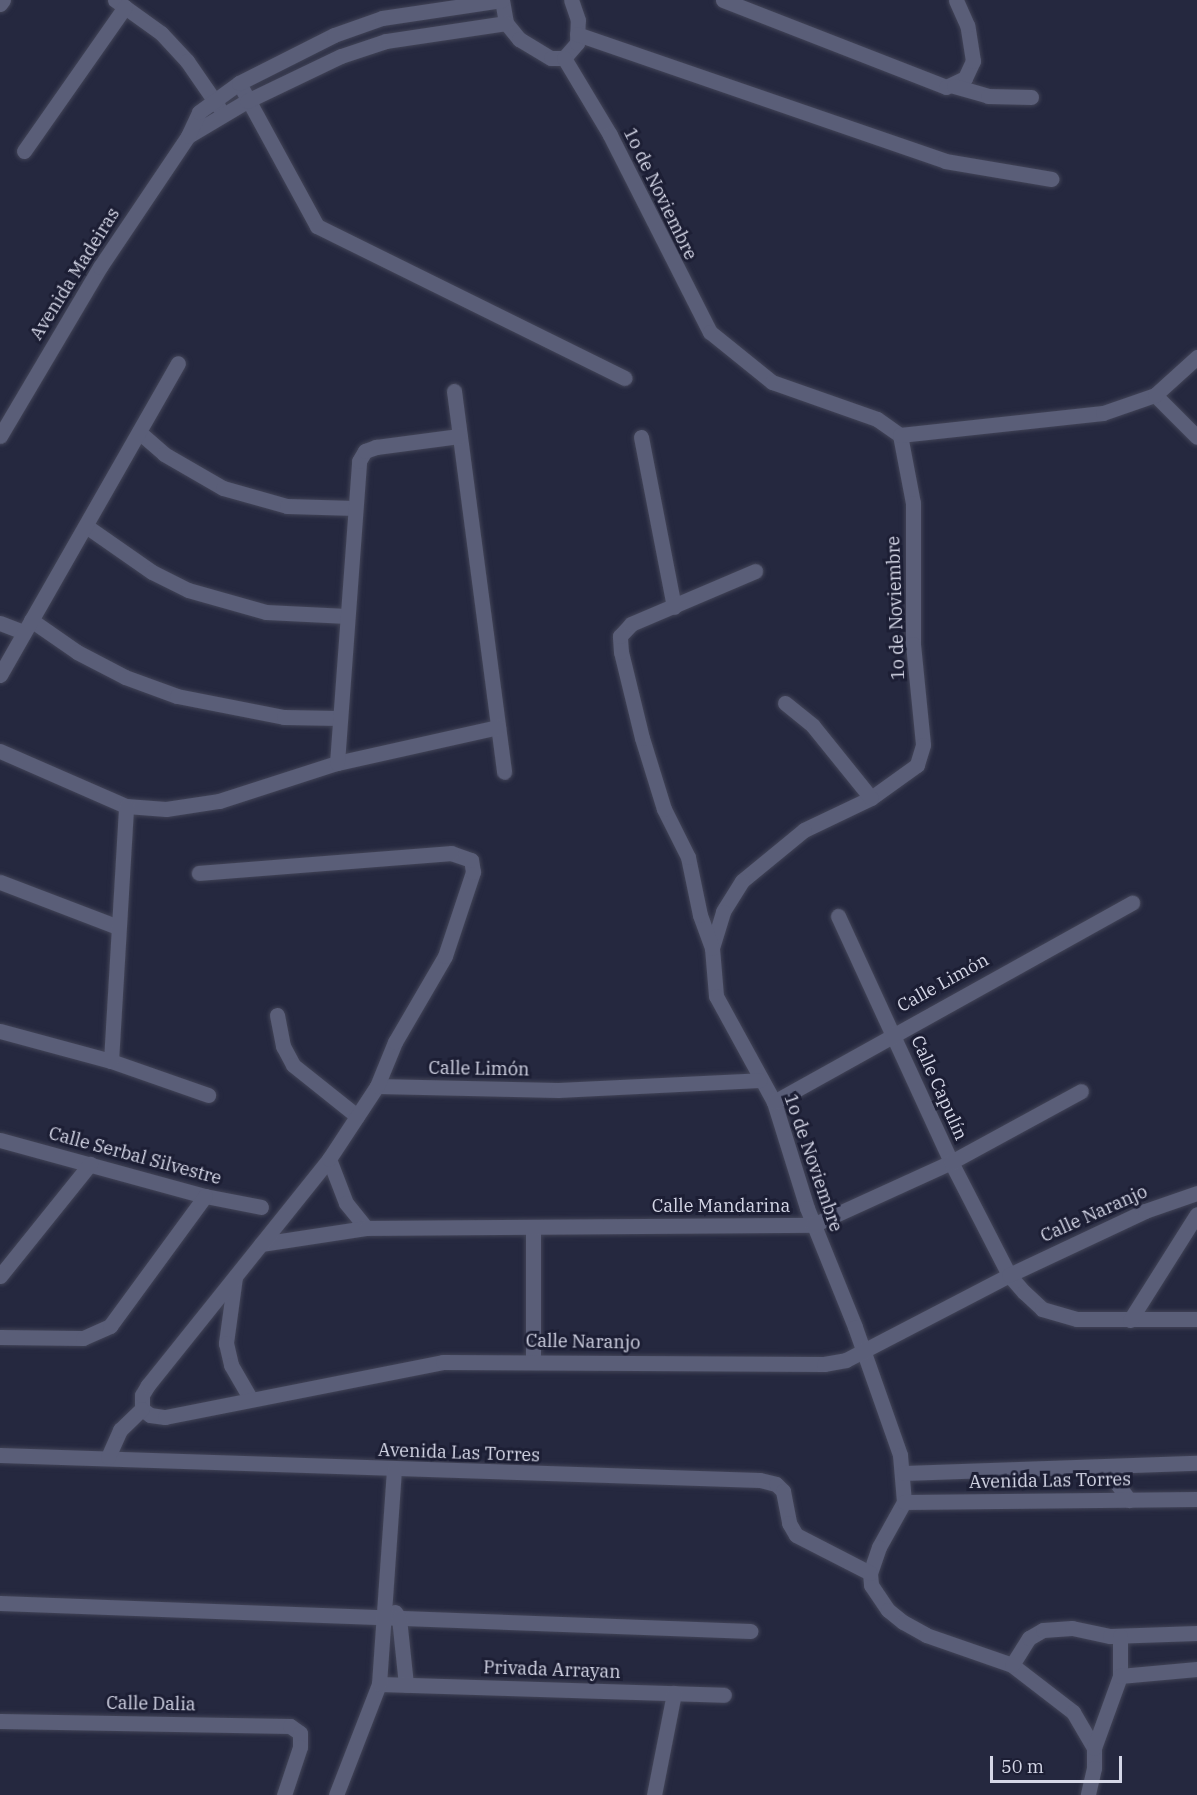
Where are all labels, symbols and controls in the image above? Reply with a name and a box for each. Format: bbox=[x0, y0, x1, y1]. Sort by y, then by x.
street label: 1o de Noviembre bbox=[619, 124, 701, 264]
street label: Avenida Madeiras bbox=[26, 204, 124, 344]
street label: 1o de Noviembre bbox=[883, 536, 909, 680]
street label: Calle Limón bbox=[894, 949, 992, 1017]
street label: Calle Capulín bbox=[906, 1032, 972, 1144]
street label: Calle Limón bbox=[428, 1057, 530, 1081]
street label: 1o de Noviembre bbox=[779, 1091, 847, 1235]
street label: Calle Serbal Silvestre bbox=[46, 1123, 224, 1189]
street label: Calle Naranjo bbox=[1037, 1181, 1151, 1247]
street label: Calle Mandarina bbox=[652, 1195, 790, 1217]
street label: Calle Naranjo bbox=[526, 1330, 640, 1354]
street label: Avenida Las Torres bbox=[378, 1439, 540, 1467]
street label: Avenida Las Torres bbox=[969, 1469, 1131, 1493]
street label: Privada Arrayan bbox=[483, 1657, 621, 1683]
street label: Calle Dalia bbox=[106, 1692, 196, 1716]
scale bar bbox=[993, 1744, 1125, 1782]
text: 50 m bbox=[1001, 1755, 1044, 1778]

